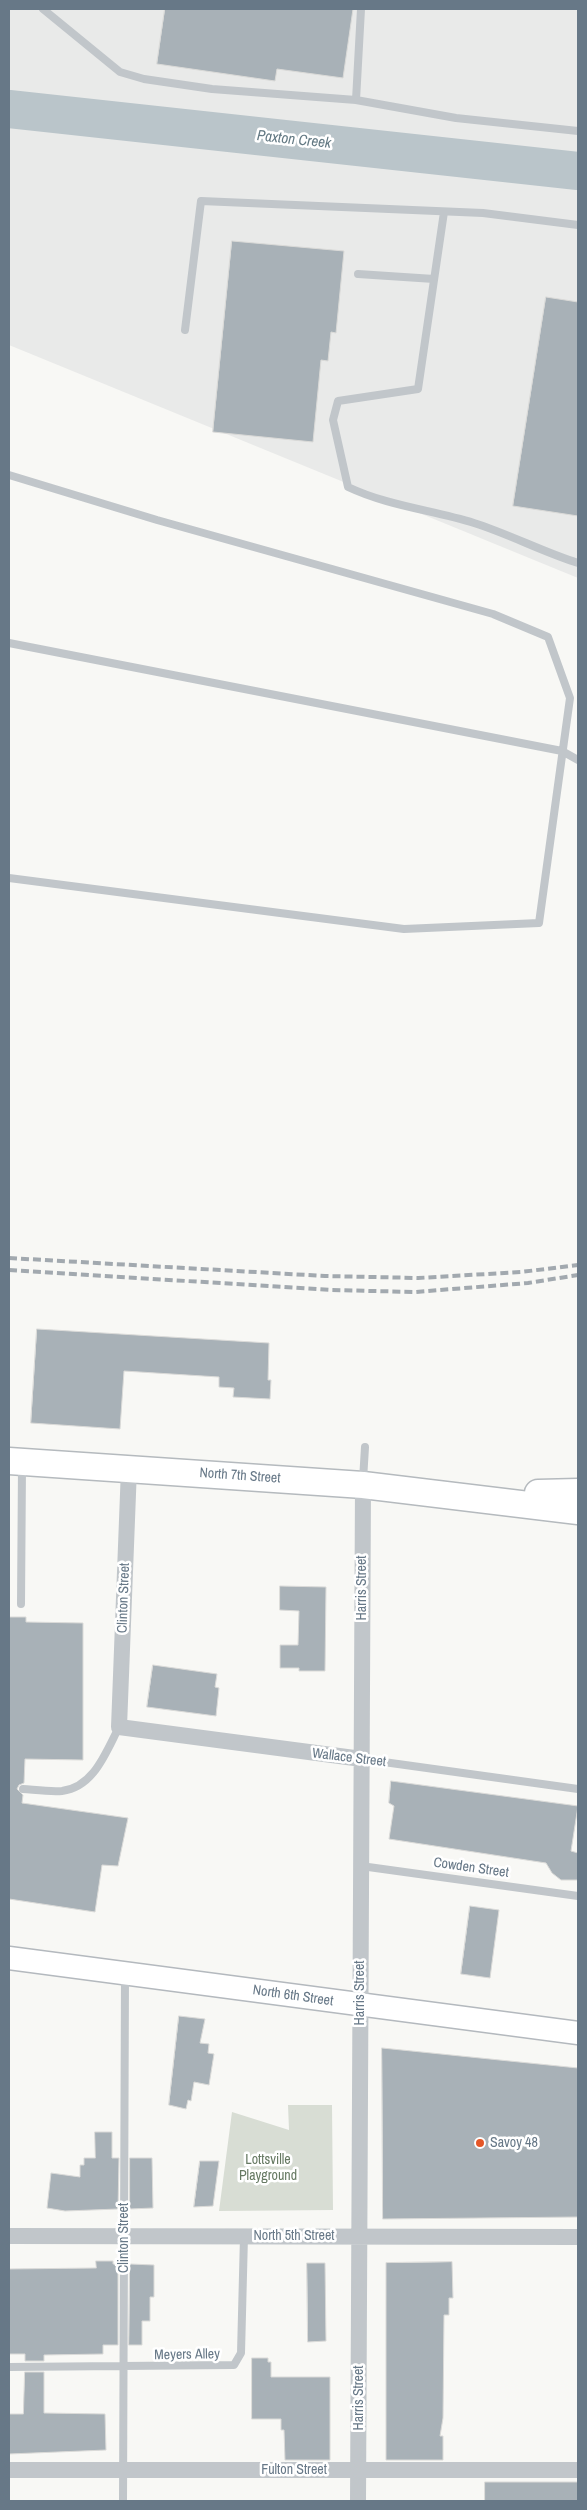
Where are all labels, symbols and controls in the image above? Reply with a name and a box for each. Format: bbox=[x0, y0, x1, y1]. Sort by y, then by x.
water label: Paxton Creek bbox=[256, 127, 332, 153]
street label: North 7th Street bbox=[199, 1465, 281, 1487]
street label: Harris Street bbox=[354, 1555, 370, 1621]
street label: Clinton Street bbox=[114, 1563, 134, 1633]
street label: Wallace Street bbox=[311, 1745, 387, 1771]
street label: Cowden Street bbox=[432, 1854, 510, 1882]
street label: Harris Street bbox=[352, 1960, 368, 2026]
street label: North 6th Street bbox=[252, 1982, 334, 2010]
place label: Savoy 48 bbox=[490, 2135, 538, 2151]
marker: Savoy 48 bbox=[474, 2137, 486, 2149]
park label: Lottsville Playground bbox=[239, 2152, 297, 2184]
street label: Clinton Street bbox=[116, 2203, 132, 2273]
street label: North 5th Street bbox=[253, 2228, 335, 2244]
street label: Meyers Alley bbox=[154, 2346, 220, 2364]
street label: Harris Street bbox=[351, 2365, 367, 2431]
street label: Fulton Street bbox=[261, 2462, 327, 2478]

